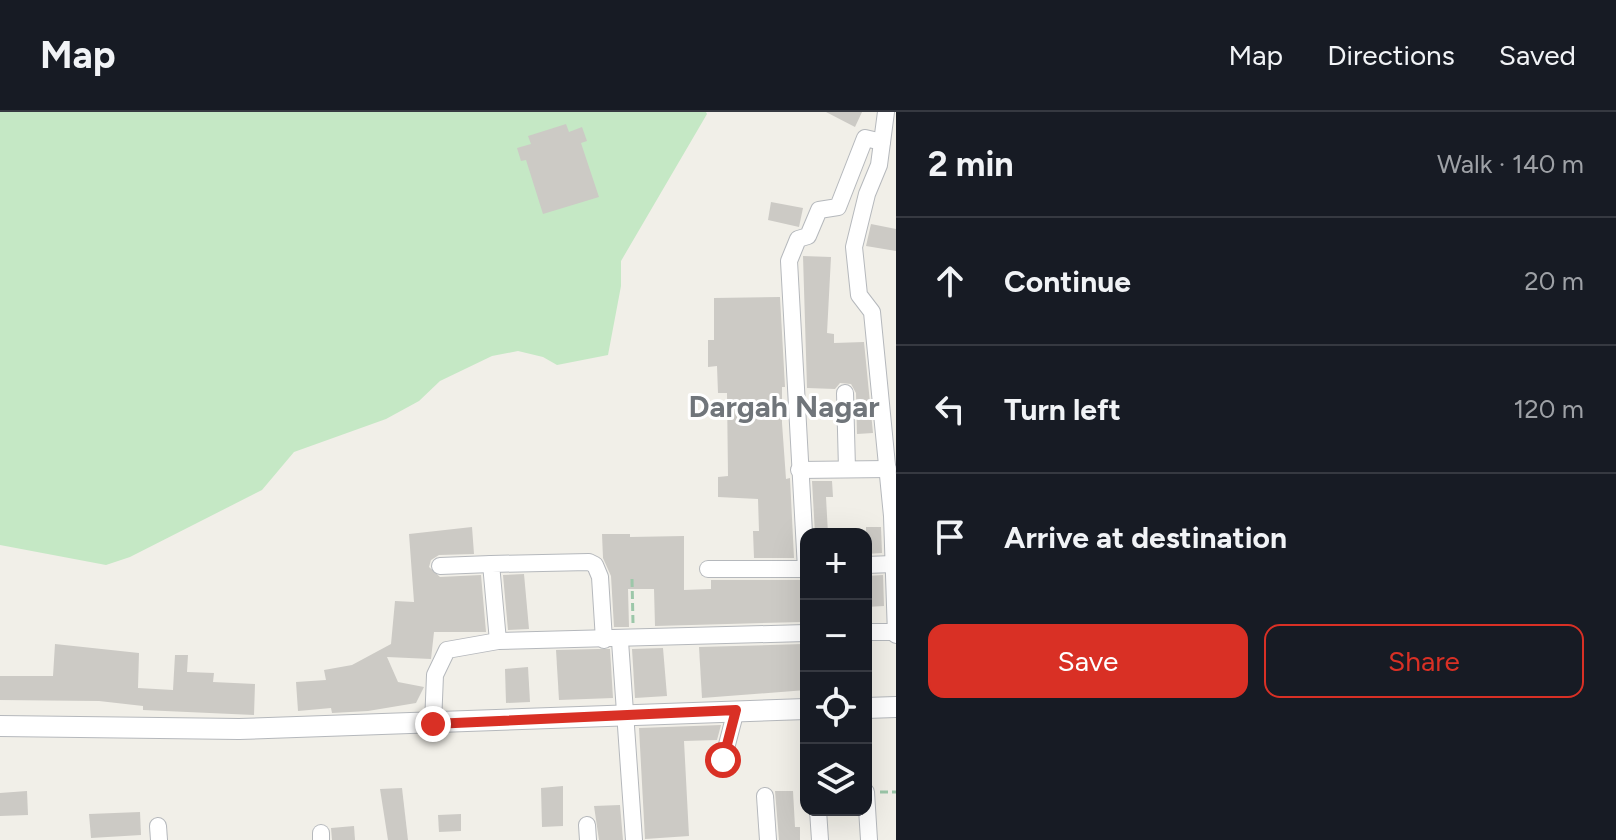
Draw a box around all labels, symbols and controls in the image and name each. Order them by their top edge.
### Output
text: Map [40,32,116,78]
text: Map [1229,38,1283,72]
text: Directions [1327,38,1455,72]
text: Saved [1499,38,1576,72]
text: 2 min [928,144,1014,185]
text: Walk · 140 m [1437,148,1584,180]
icon: ahead [928,259,972,303]
text: Continue [1004,263,1131,300]
text: 20 m [1524,265,1584,297]
icon: left [928,387,972,431]
district label: Dargah Nagar [688,388,880,425]
text: Turn left [1004,391,1121,428]
text: 120 m [1514,393,1584,425]
icon: arrive [928,515,972,559]
text: Arrive at destination [1004,519,1287,556]
map controls [800,528,872,816]
button: + [800,528,872,600]
button: − [800,600,872,672]
button: Save [928,624,1248,698]
button: Share [1264,624,1584,698]
button: locate [800,672,872,744]
route end [415,706,451,742]
route start [705,742,741,778]
button: layers [800,744,872,816]

